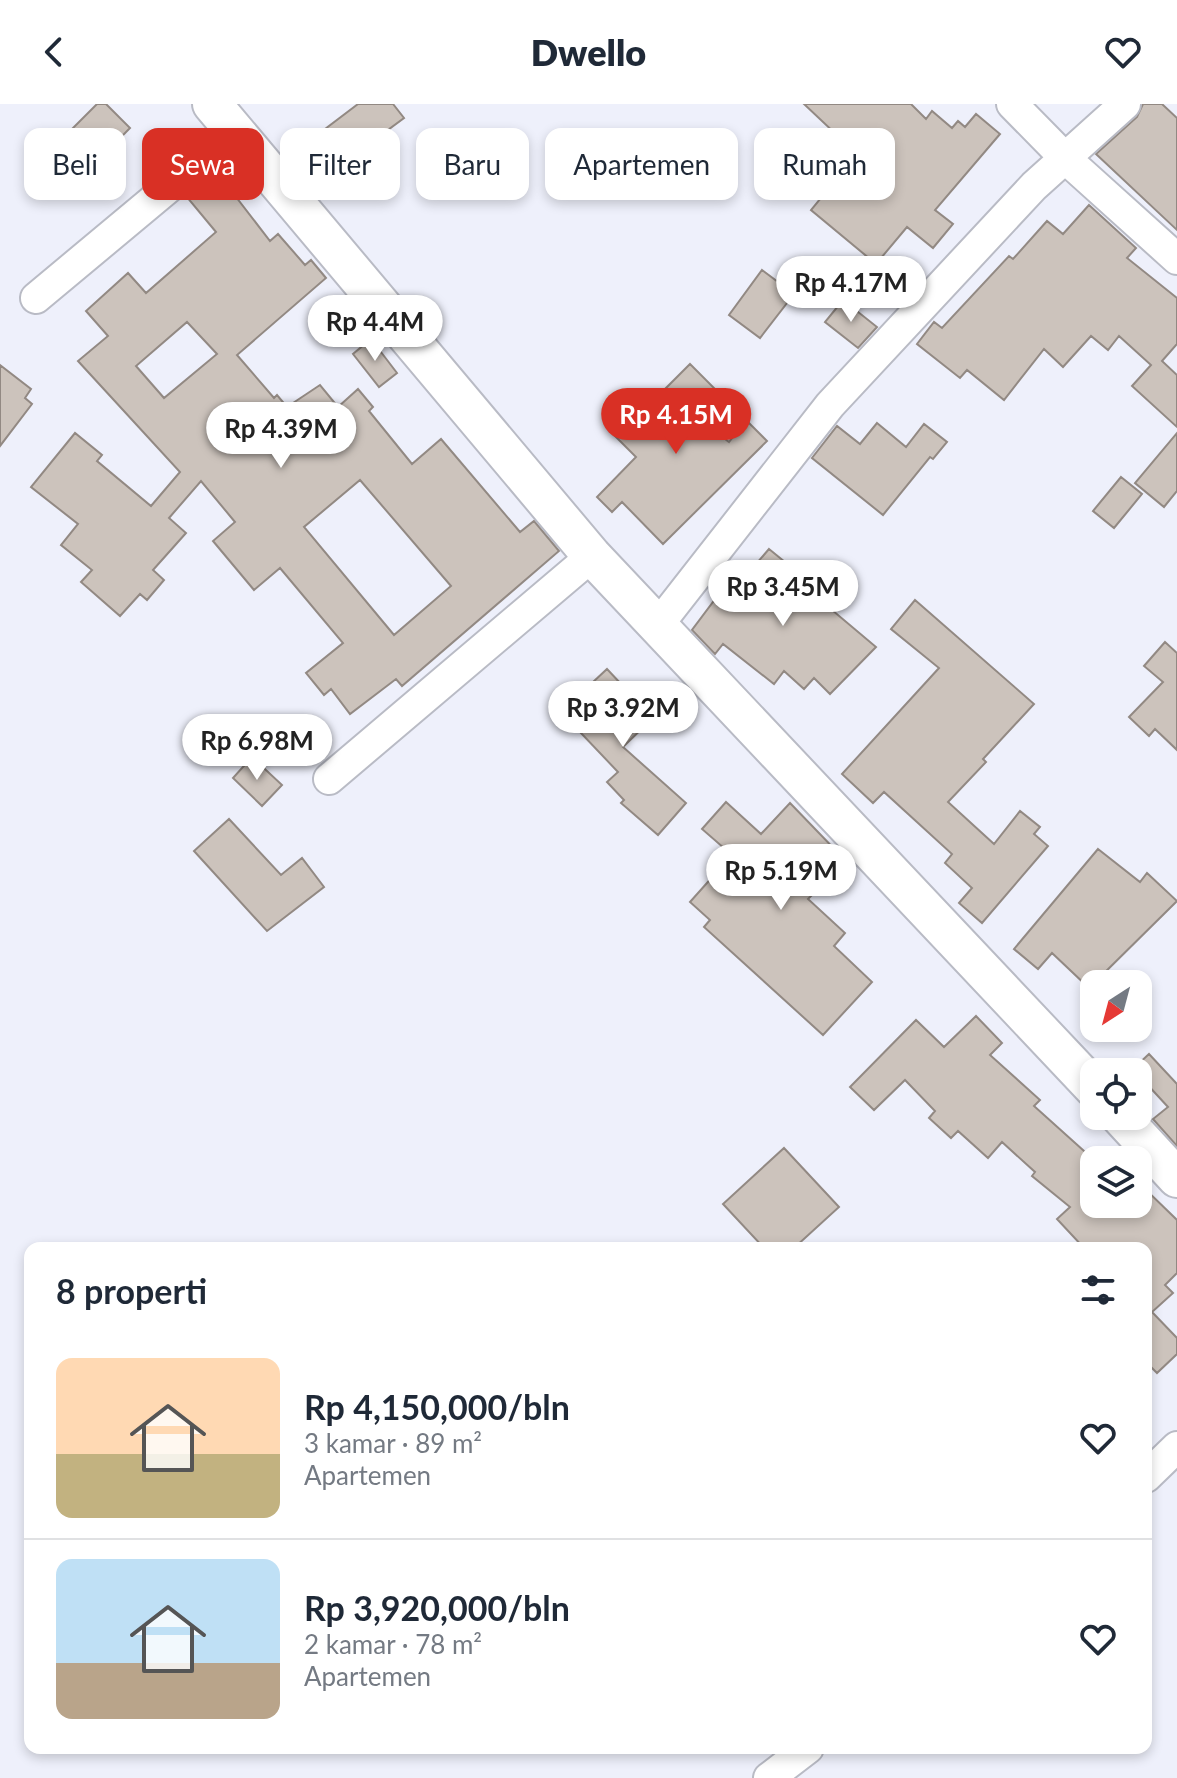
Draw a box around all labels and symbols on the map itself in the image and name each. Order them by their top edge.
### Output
pin: Rp 4.17M [768,256,934,324]
pin: Rp 4.4M [301,295,449,363]
pin: Rp 4.15M [593,388,759,456]
pin: Rp 4.39M [198,402,364,470]
pin: Rp 3.45M [700,560,866,628]
pin: Rp 3.92M [540,681,706,749]
pin: Rp 6.98M [174,714,340,782]
pin: Rp 5.19M [698,844,864,912]
north arrow [1080,970,1152,1042]

